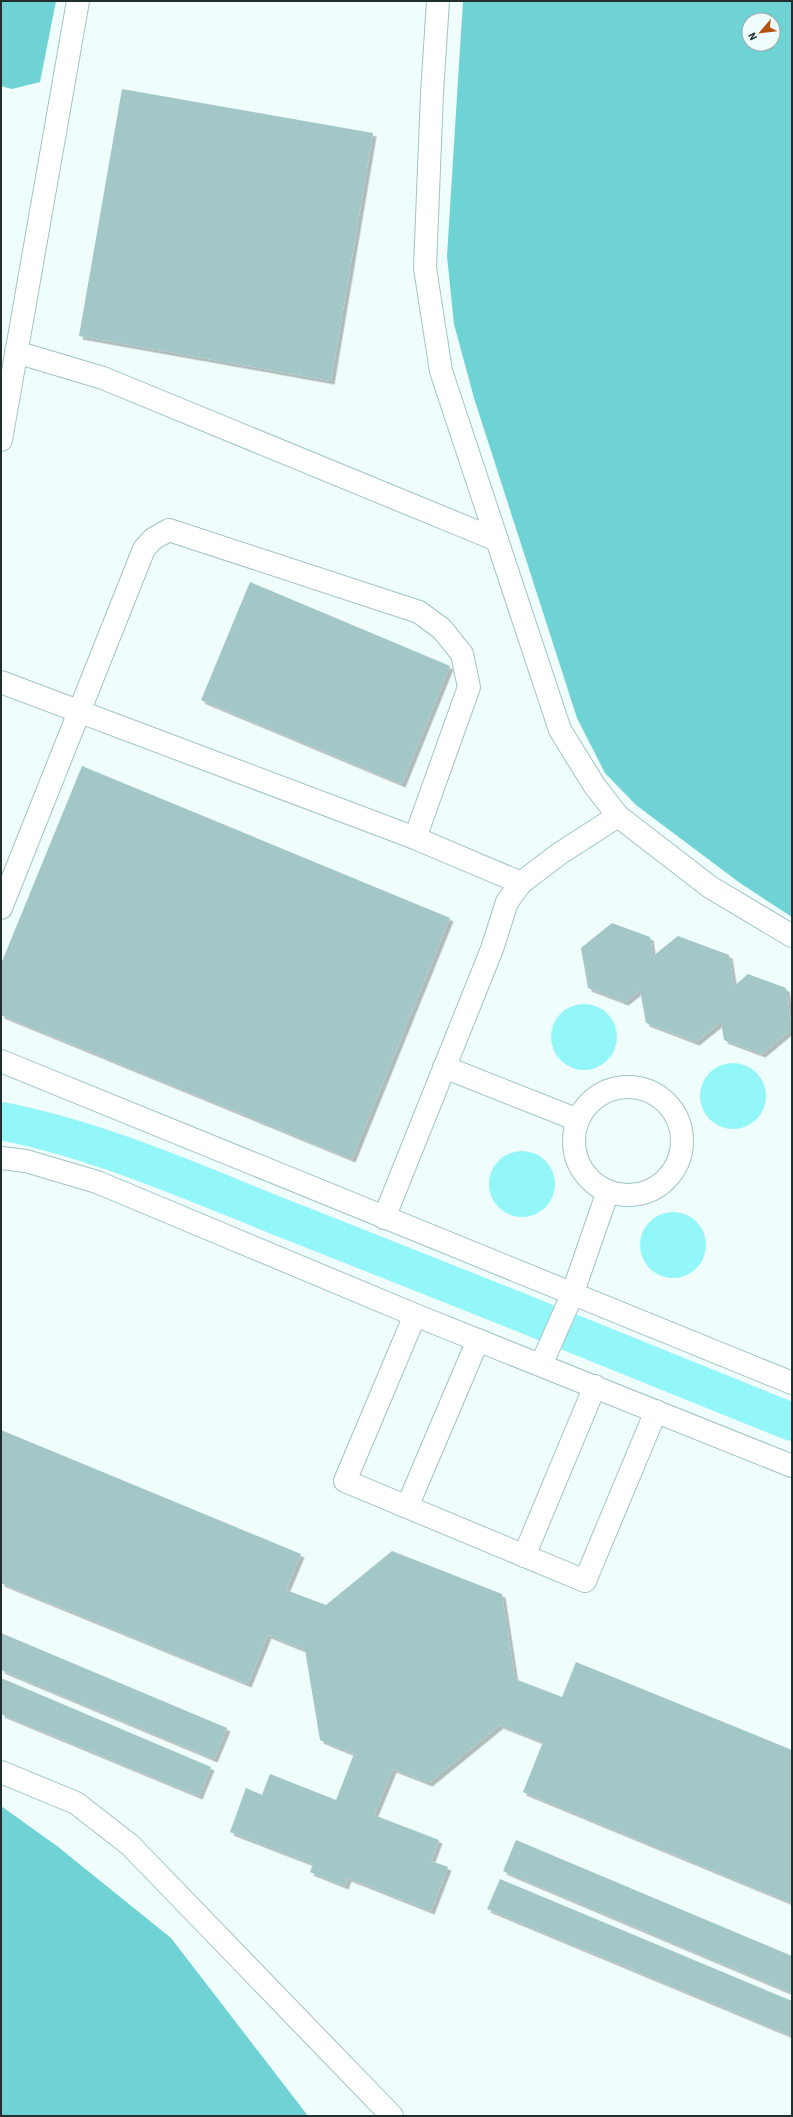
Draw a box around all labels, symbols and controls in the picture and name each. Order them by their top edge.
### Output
north arrow [741,12,781,52]
text: N [744,30,761,43]

